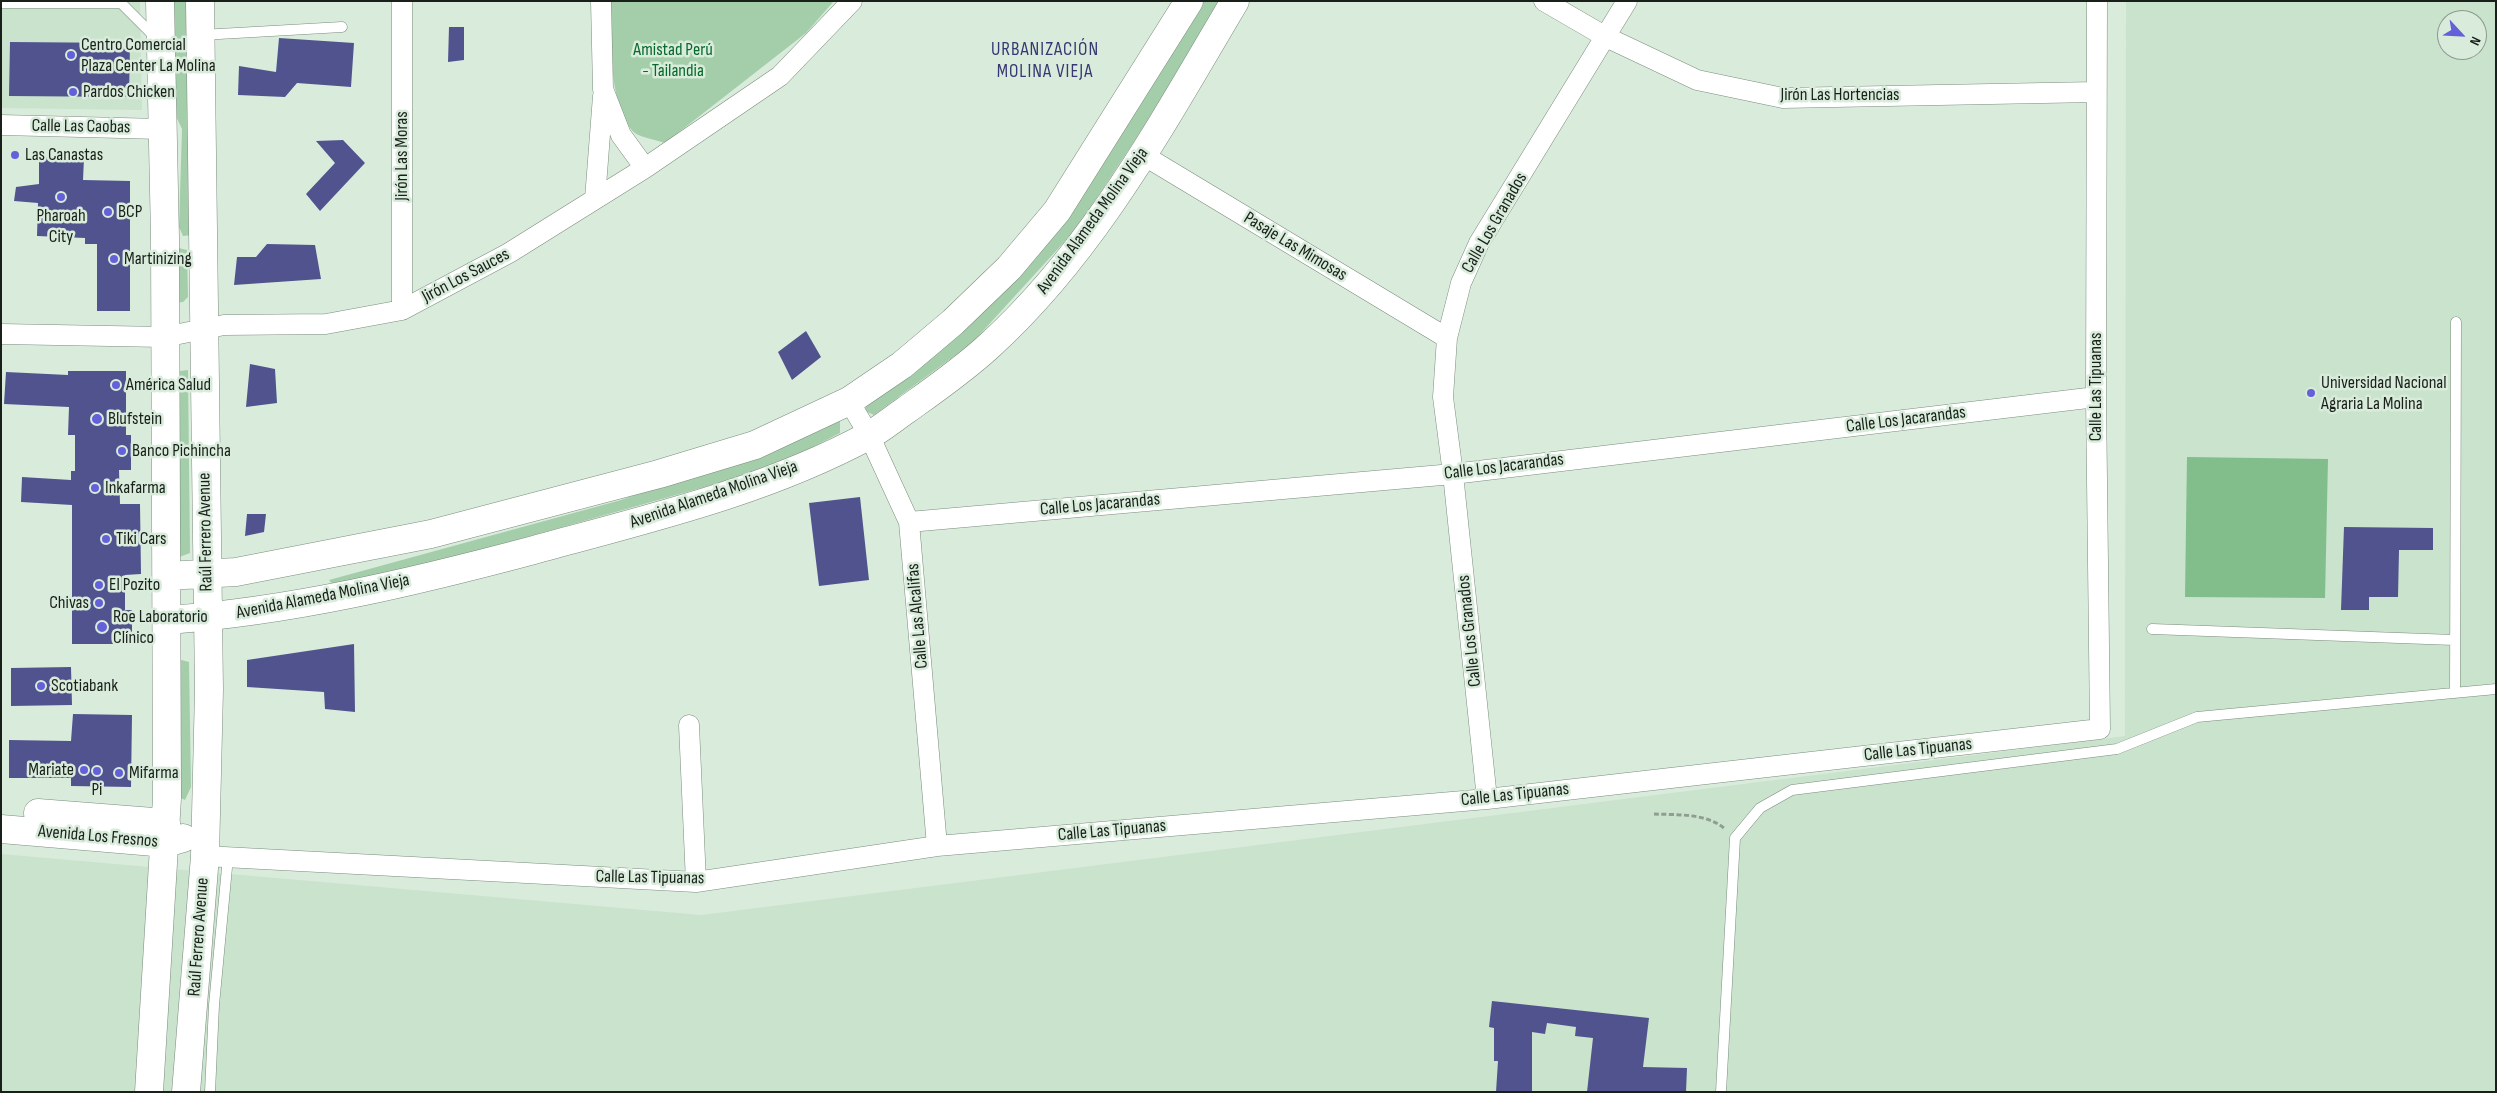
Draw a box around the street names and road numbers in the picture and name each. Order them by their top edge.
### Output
street label: Jirón Las Hortencias [1780,84,1900,106]
street label: Jirón Las Moras [391,111,413,201]
street label: Calle Las Caobas [31,115,131,139]
street label: Avenida Alameda Molina Vieja [1033,144,1153,298]
street label: Calle Los Granados [1458,169,1532,277]
street label: Pasaje Las Mimosas [1239,208,1351,286]
street label: Jirón Los Sauces [418,244,514,308]
street label: Calle Las Tipuanas [2085,333,2107,441]
street label: Calle Los Jacarandas [1845,402,1967,438]
street label: Calle Los Jacarandas [1443,449,1565,485]
street label: Avenida Alameda Molina Vieja [627,456,801,534]
street label: Raúl Ferrero Avenue [194,472,218,592]
street label: Calle Los Jacarandas [1039,489,1161,521]
street label: Calle Las Alcalifas [903,562,933,670]
street label: Avenida Alameda Molina Vieja [235,570,411,624]
street label: Calle Los Granados [1453,574,1487,688]
street label: Calle Las Tipuanas [1863,734,1973,766]
street label: Calle Las Tipuanas [1460,779,1570,811]
street label: Calle Las Tipuanas [1057,816,1167,846]
street label: Avenida Los Fresnos [37,821,159,853]
street label: Calle Las Tipuanas [595,866,705,890]
street label: Raúl Ferrero Avenue [184,877,214,997]

